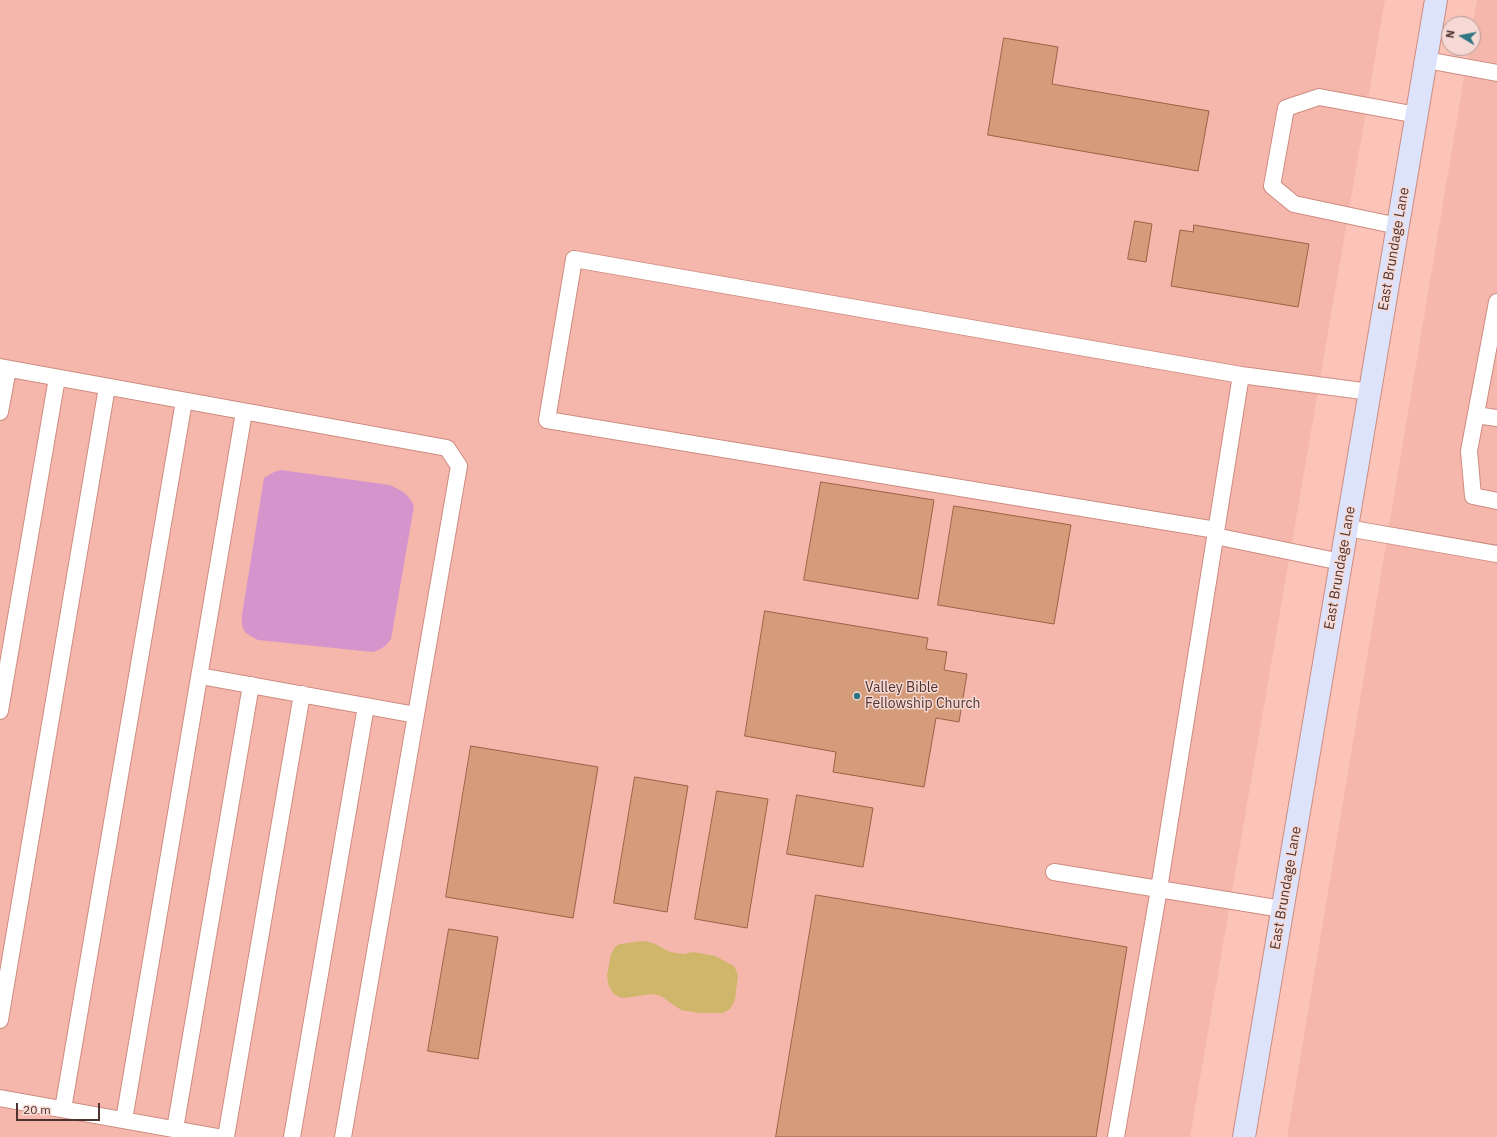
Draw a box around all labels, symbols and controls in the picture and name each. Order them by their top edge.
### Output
north arrow [1441,16,1481,56]
text: N [1443,29,1458,39]
street label: East Brundage Lane [1375,186,1413,312]
street label: East Brundage Lane [1321,505,1359,631]
place label: Valley Bible Fellowship Church [865,680,981,712]
marker: Valley Bible Fellowship Church [852,691,862,701]
street label: East Brundage Lane [1267,825,1305,951]
scale bar [18,1095,102,1121]
text: 20 m [23,1102,51,1117]

